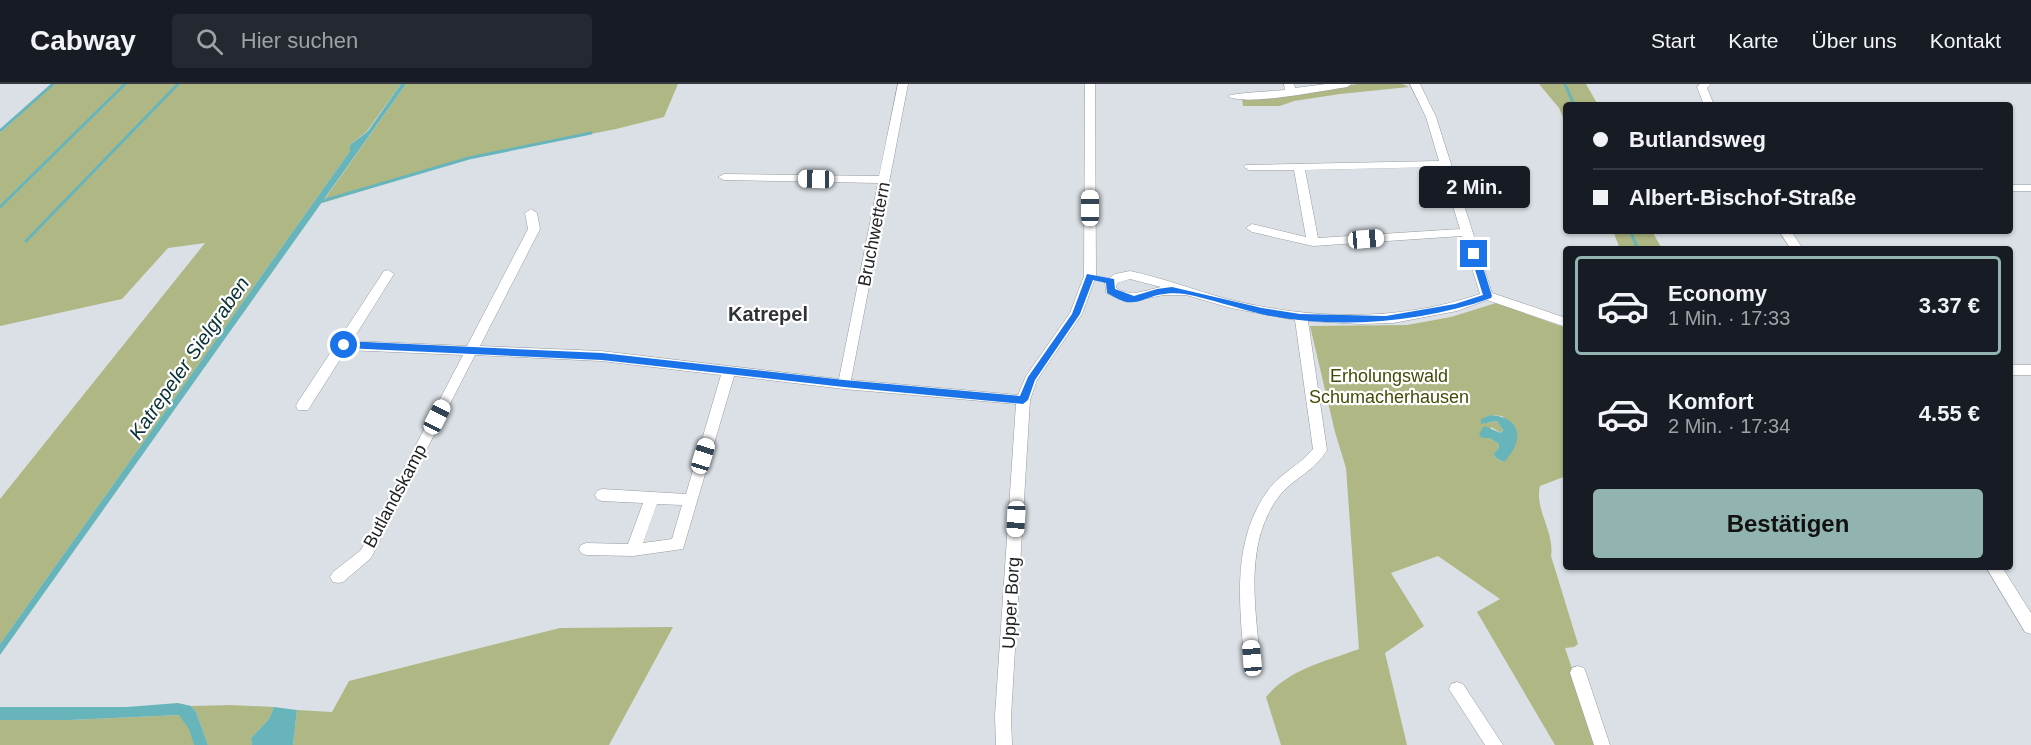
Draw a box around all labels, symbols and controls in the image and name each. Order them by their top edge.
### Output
search box [172,14,592,68]
text: Cabway [30,25,136,56]
icon: search [193,25,226,58]
text: Hier suchen [241,28,358,53]
text: Start [1651,29,1695,52]
text: Karte [1728,29,1779,52]
text: Über uns [1812,29,1897,52]
text: Kontakt [1930,29,2001,52]
text: Butlandsweg [1629,127,1766,152]
callout: 2 Min. [1418,167,1530,209]
car [798,170,834,188]
text: 2 Min. [1446,176,1503,198]
street label: Bruchwettern [854,180,894,288]
text: Albert-Bischof-Straße [1629,185,1856,210]
car [1081,190,1099,226]
car [1347,228,1385,250]
route end [1460,240,1487,267]
water label: Katrepeler Sielgraben [125,272,253,444]
icon: car [1596,279,1650,333]
text: Economy [1668,281,1767,306]
text: 3.37 € [1919,293,1980,318]
district label: Katrepel [728,303,808,325]
text: 1 Min. · 17:33 [1668,307,1790,329]
route start [330,331,357,358]
park label: Erholungswald Schumacherhausen [1309,366,1469,407]
icon: car [1596,387,1650,441]
text: Komfort [1668,389,1754,414]
car [421,397,453,437]
text: 4.55 € [1919,401,1980,426]
text: 2 Min. · 17:34 [1668,415,1790,437]
car [689,436,717,476]
street label: Butlandskamp [359,441,431,551]
button: Bestätigen [1593,489,1983,558]
car [1006,501,1026,537]
street label: Upper Borg [999,557,1023,649]
car [1241,639,1263,677]

